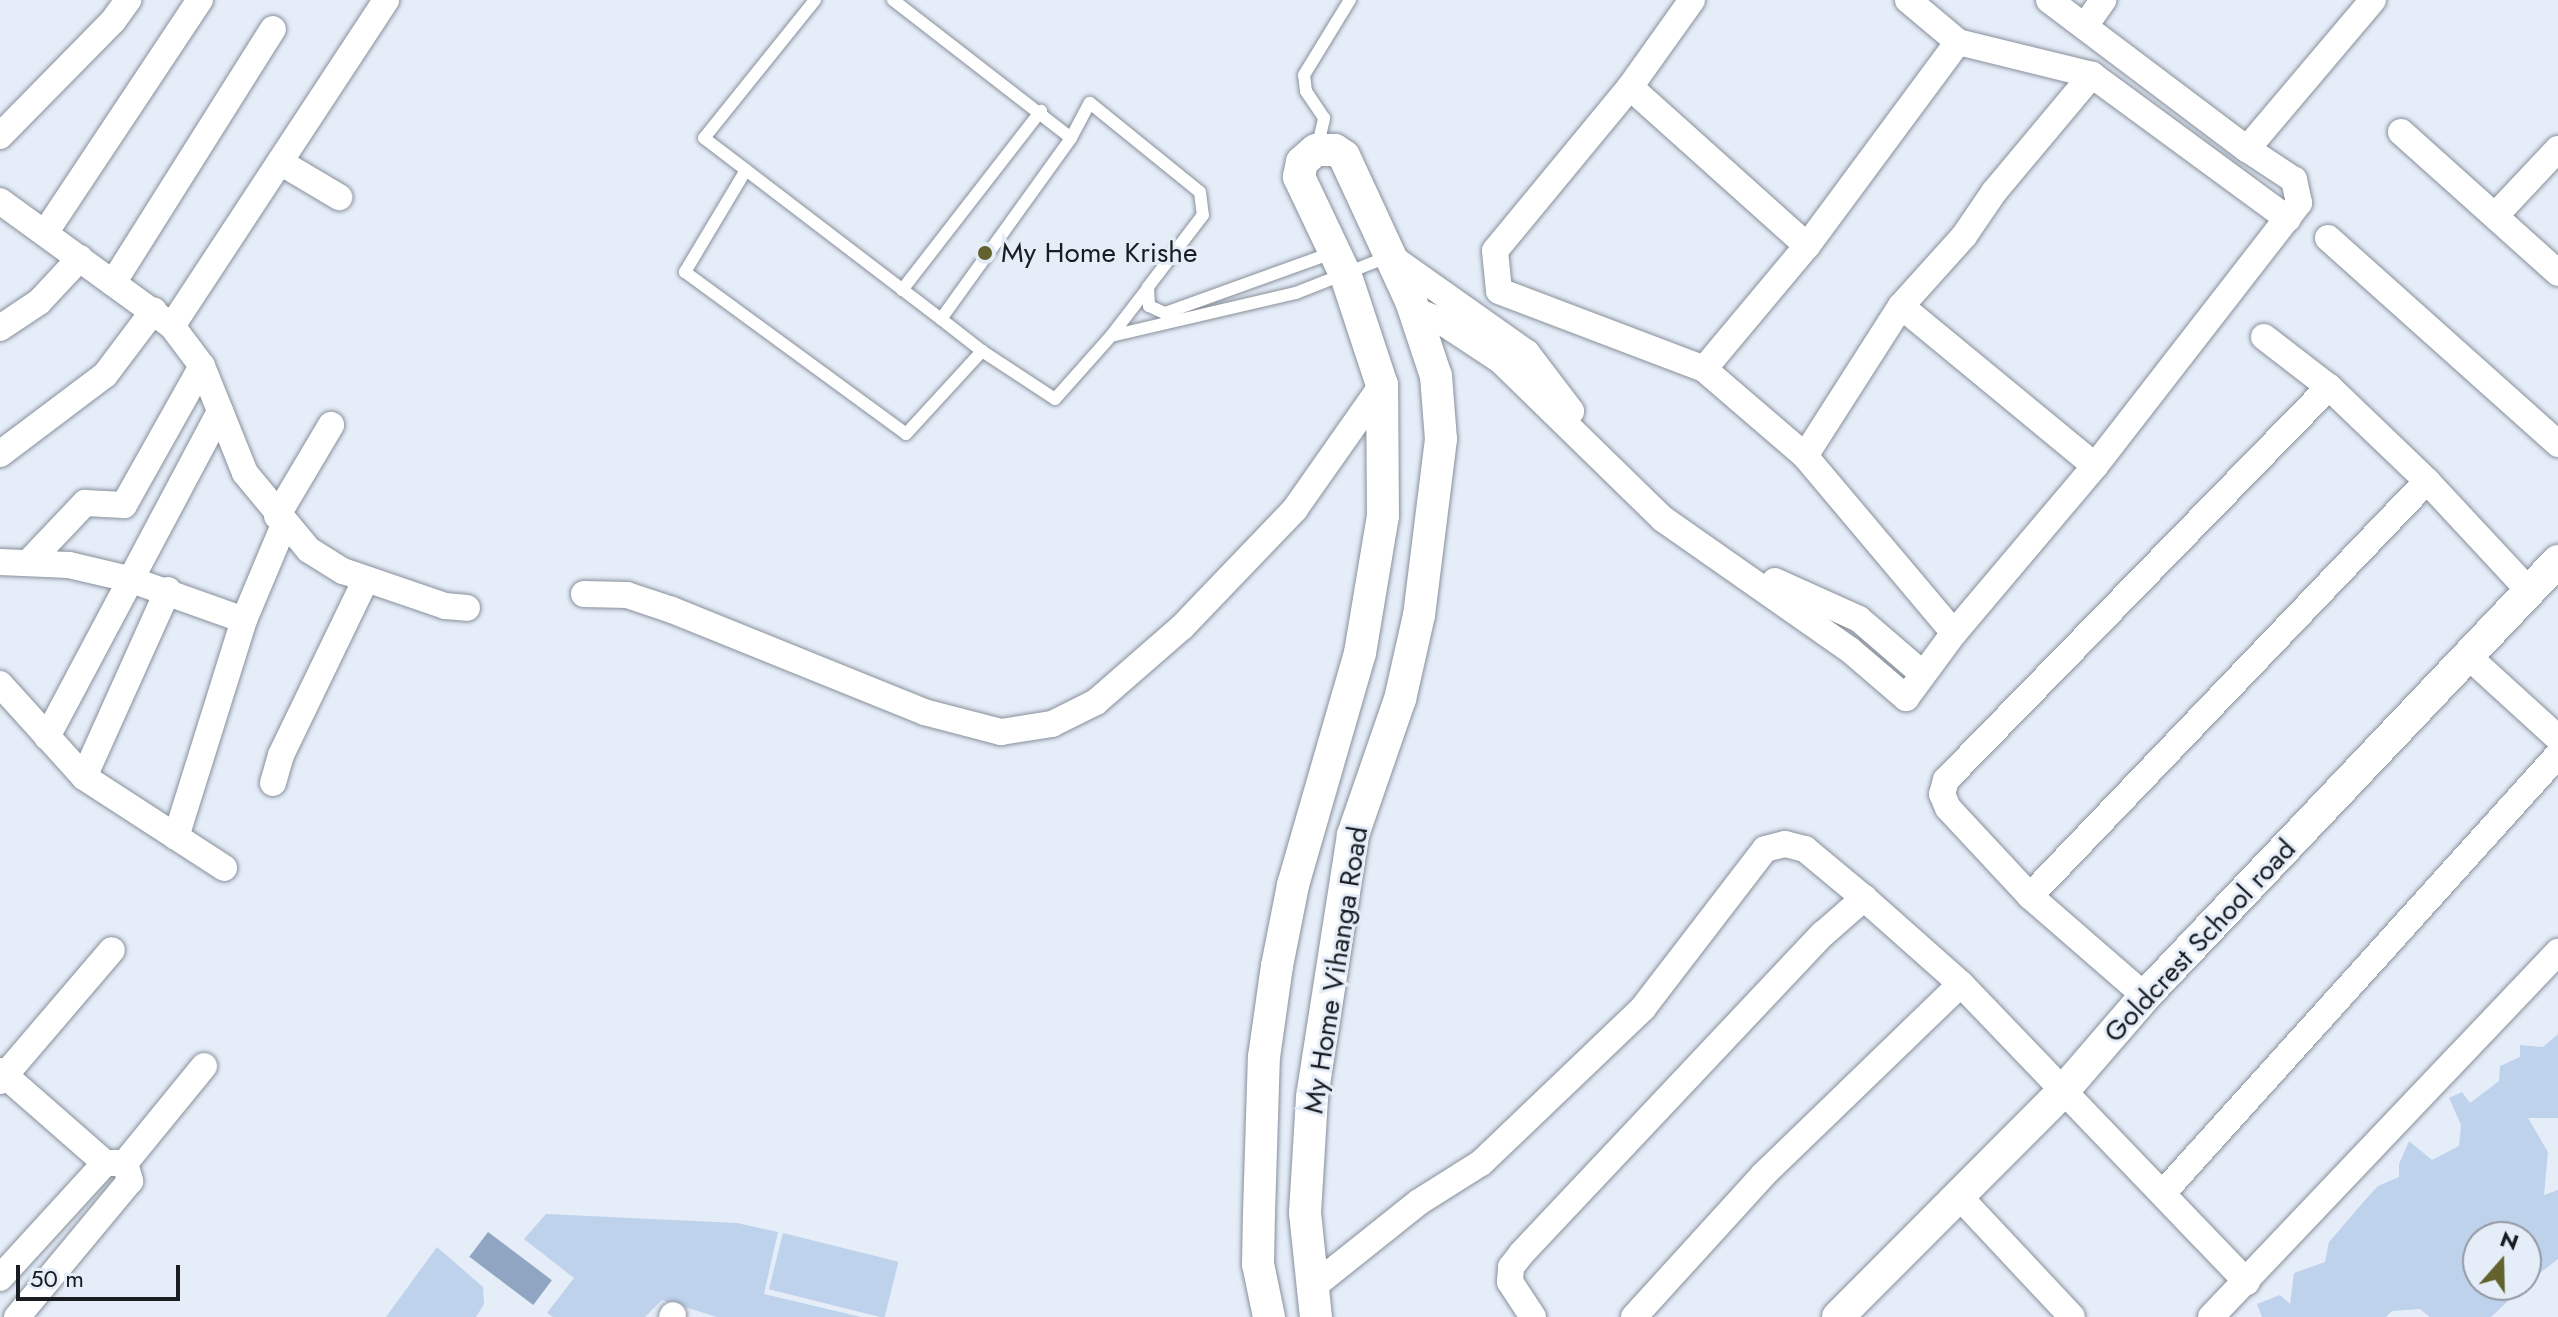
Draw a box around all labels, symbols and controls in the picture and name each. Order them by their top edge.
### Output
place label: My Home Krishe [1001,236,1197,270]
marker: My Home Krishe [976,244,994,262]
street label: My Home Vihanga Road [1297,824,1375,1116]
street label: Goldcrest School road [2097,832,2303,1050]
north arrow [2462,1221,2542,1301]
text: N [2496,1222,2523,1258]
scale bar [20,1249,184,1299]
text: 50 m [30,1261,84,1296]

